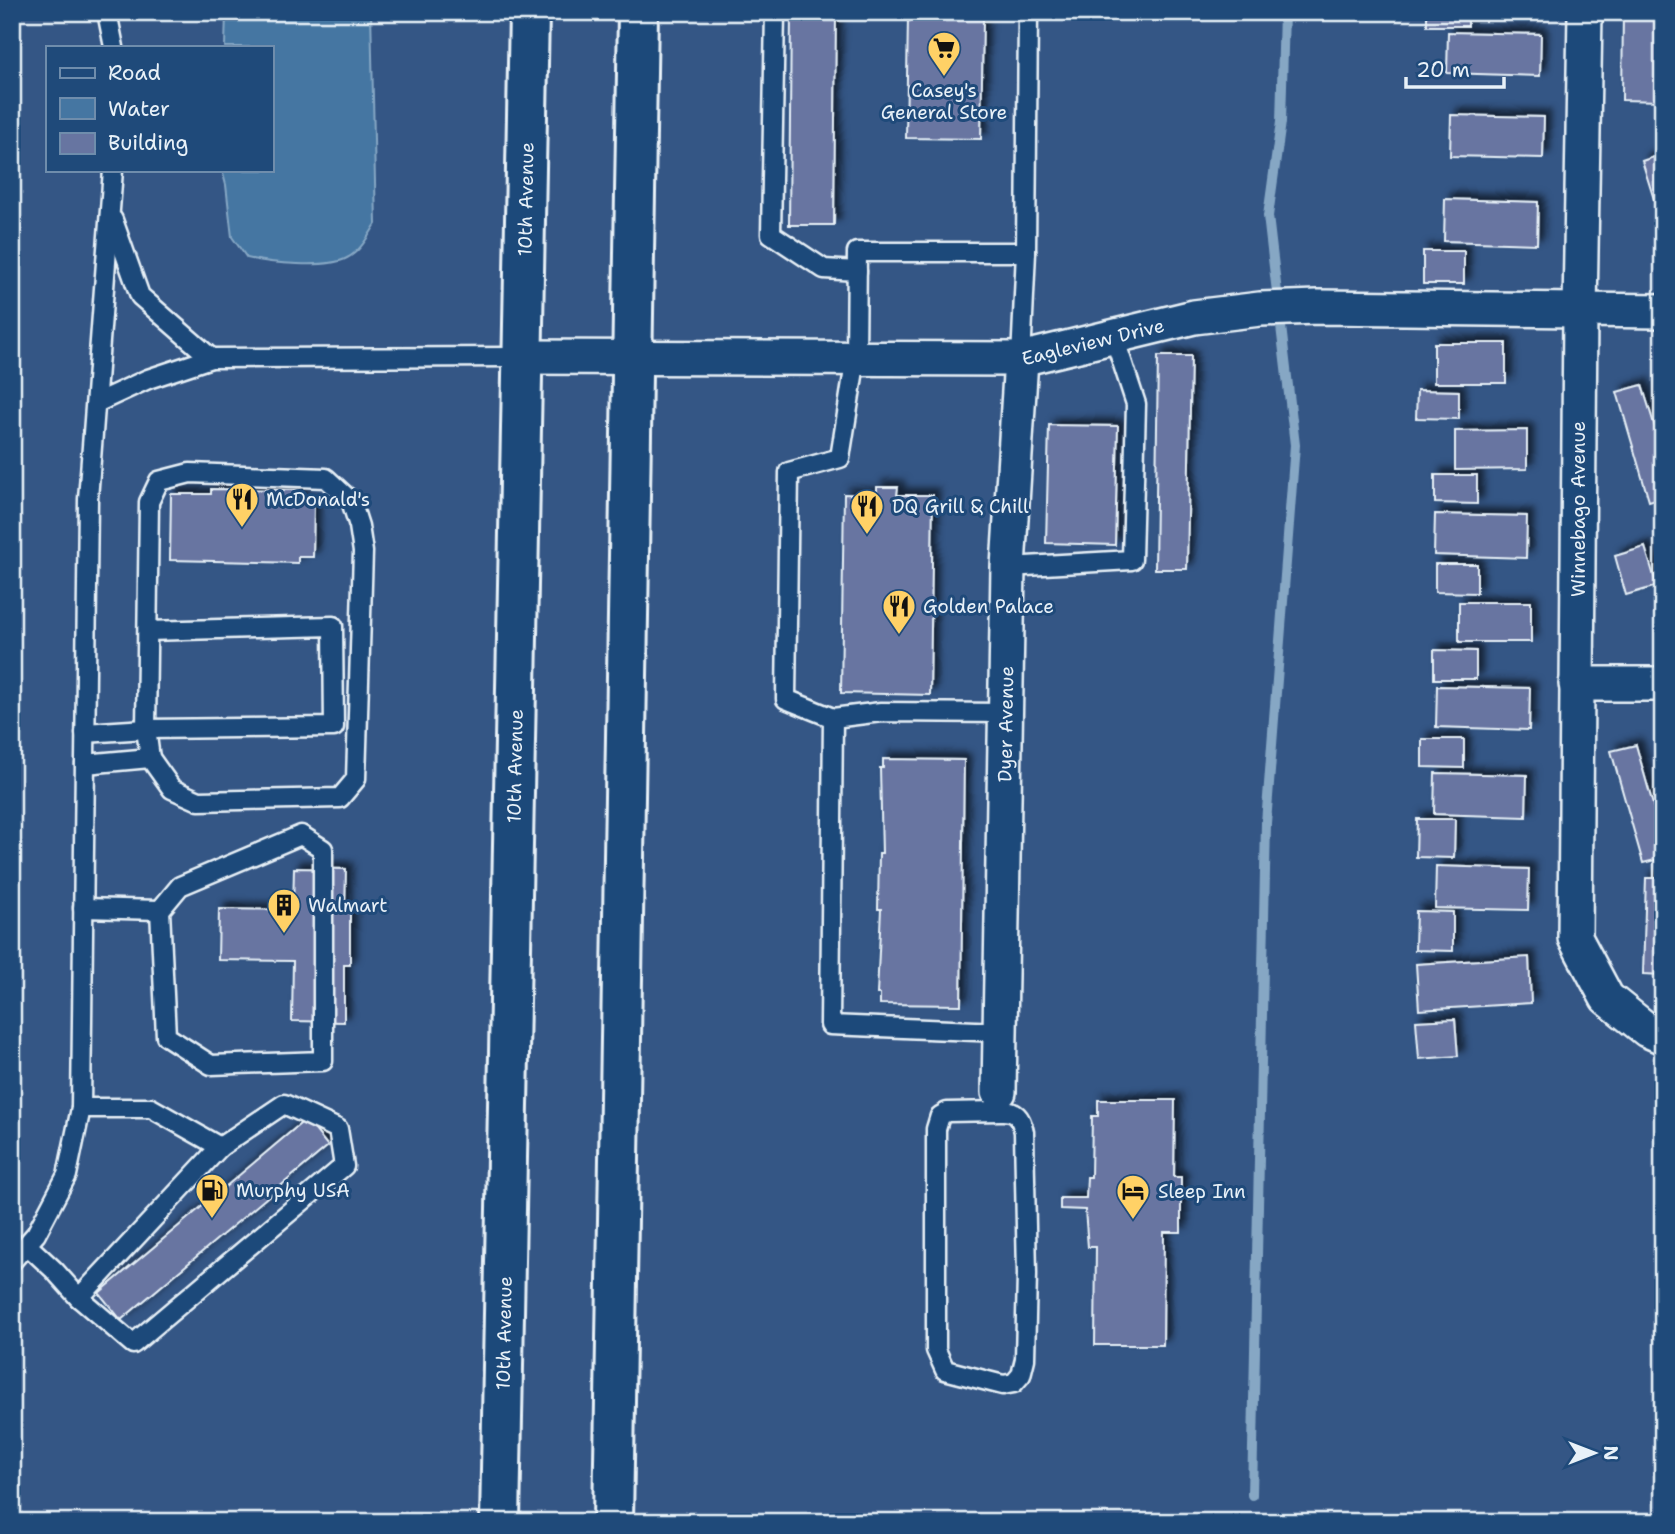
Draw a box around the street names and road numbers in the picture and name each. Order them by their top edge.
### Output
street label: 10th Avenue [512,142,539,257]
street label: Eagleview Drive [1019,313,1167,371]
street label: Winnebago Avenue [1566,421,1591,597]
street label: Dyer Avenue [992,666,1019,782]
street label: 10th Avenue [501,709,529,823]
street label: 10th Avenue [491,1276,518,1390]

